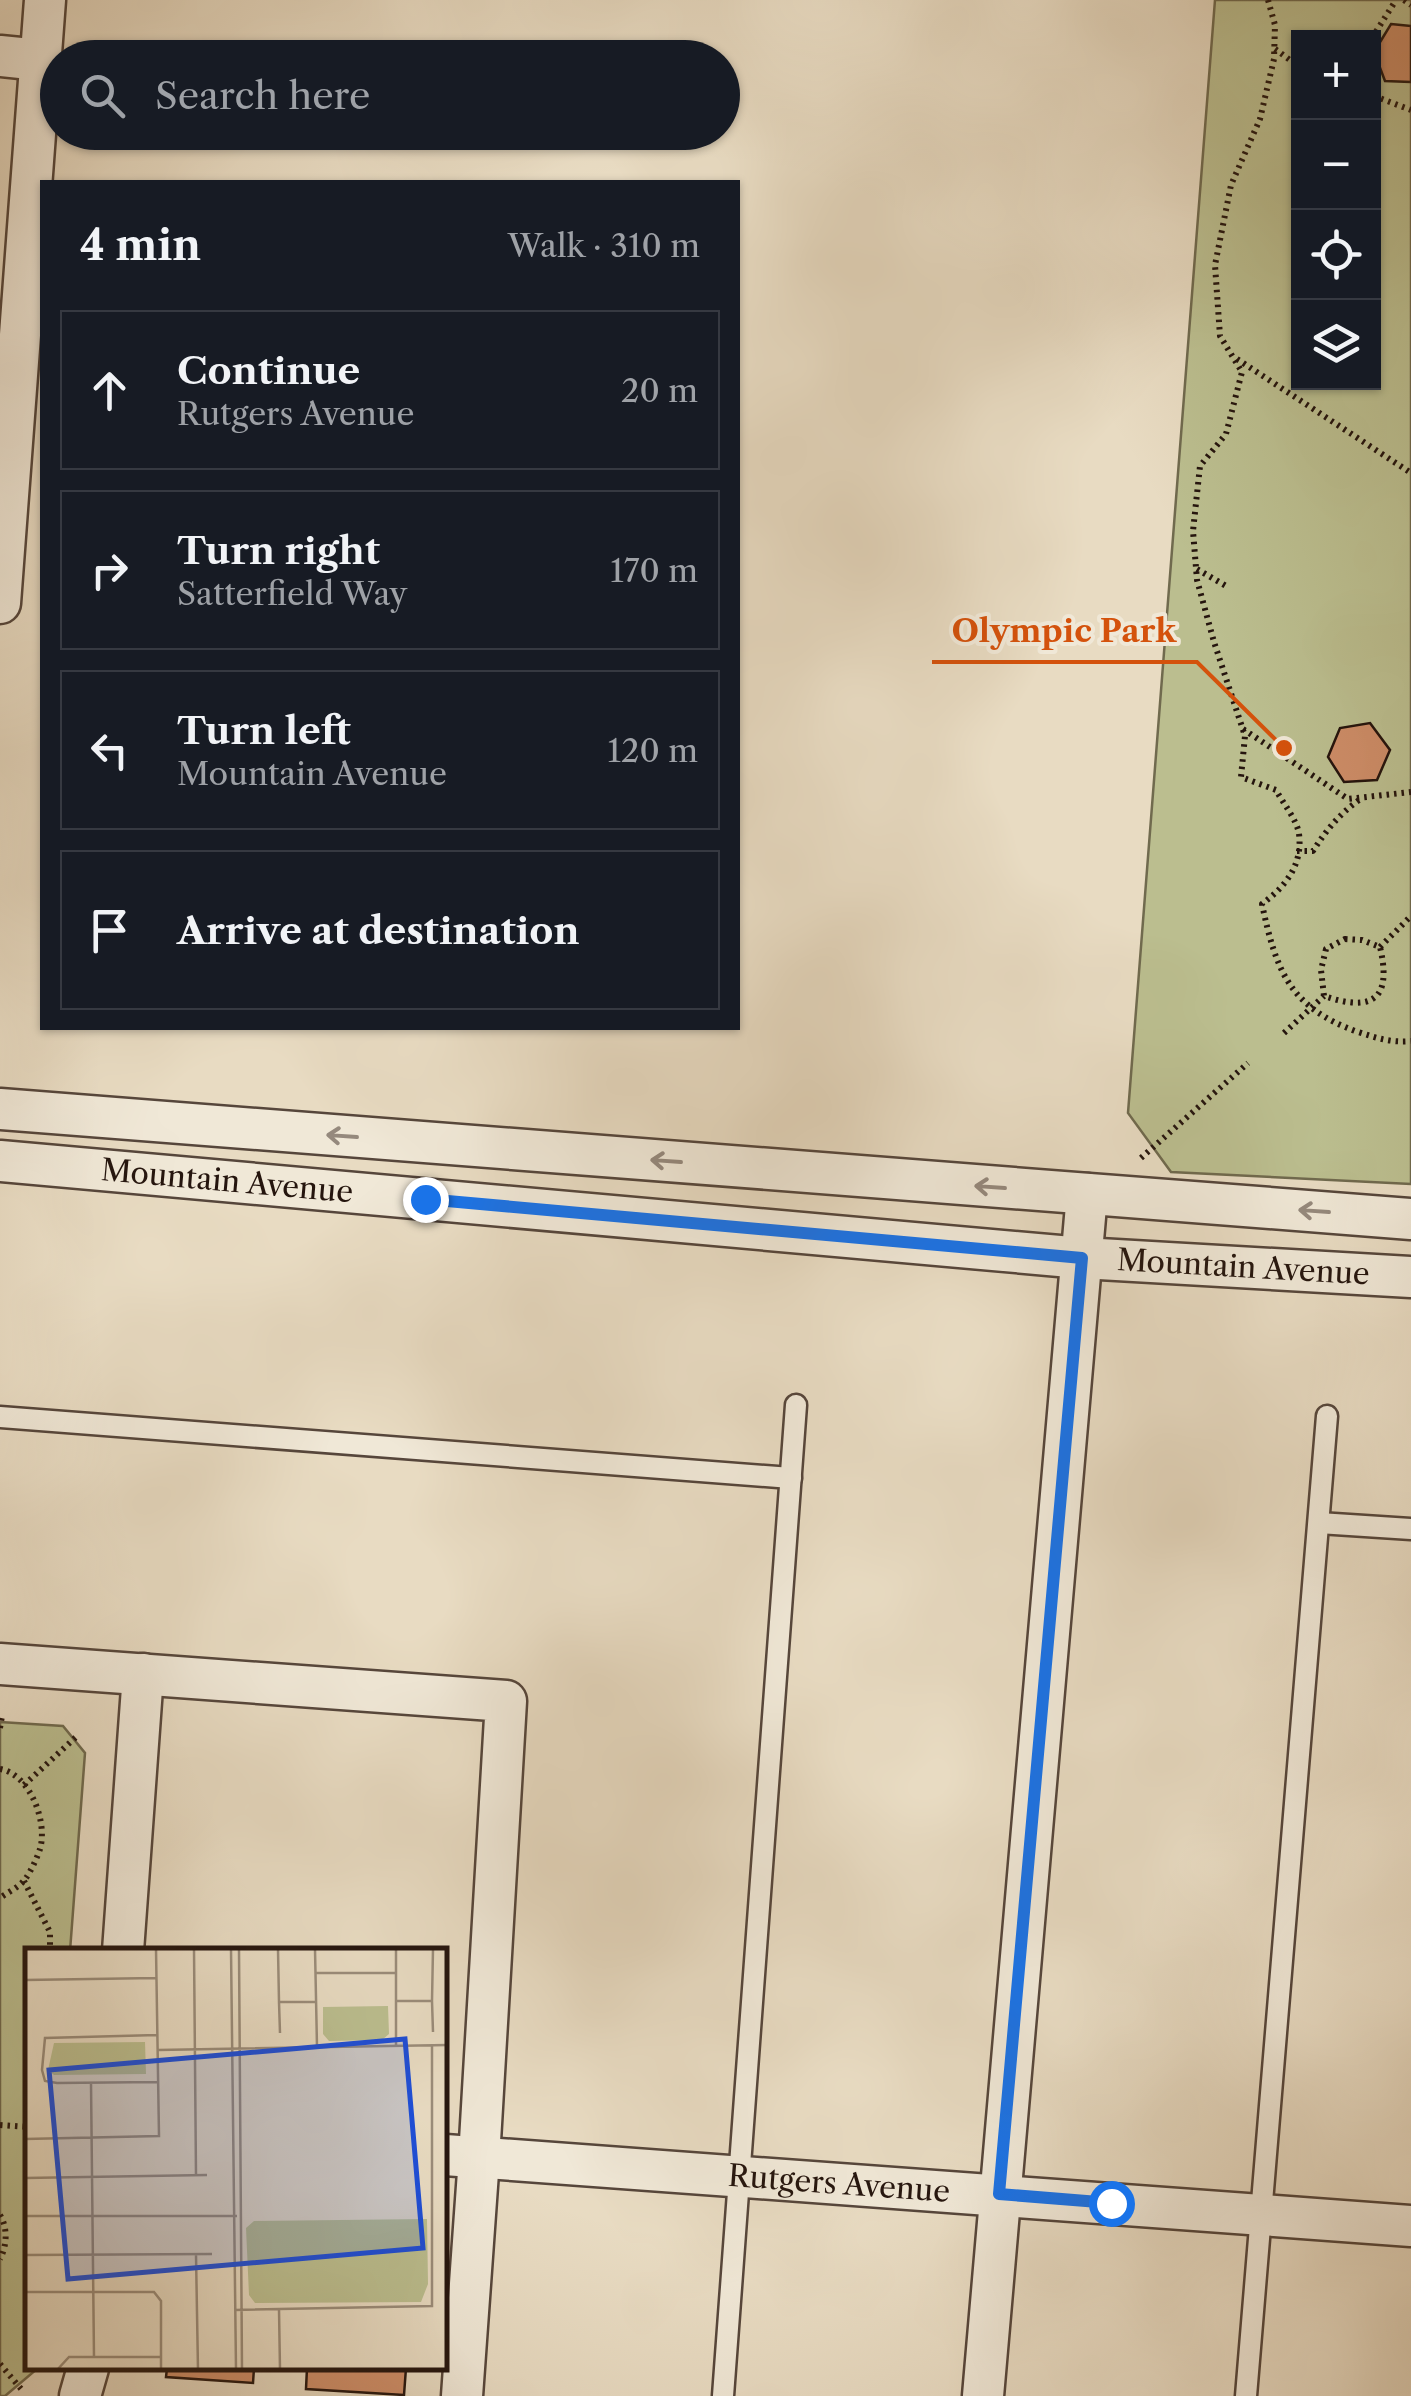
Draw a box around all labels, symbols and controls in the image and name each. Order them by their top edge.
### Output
map controls [1291,30,1381,390]
button: + [1291,30,1381,120]
search box [40,40,740,150]
icon: search [75,68,130,123]
text: Search here [155,72,370,119]
button: − [1291,120,1381,210]
button: locate [1291,210,1381,300]
text: 4 min [80,219,201,271]
text: Walk · 310 m [508,226,700,265]
button: layers [1291,300,1381,390]
text: Continue [177,347,360,394]
icon: ahead [82,363,137,418]
text: 20 m [621,371,698,410]
text: Rutgers Avenue [177,394,414,433]
text: Turn right [177,527,380,574]
icon: right [82,543,137,598]
text: 170 m [610,551,698,590]
text: Satterfield Way [177,574,407,613]
callout: Olympic Park [932,600,1197,662]
text: Olympic Park [952,611,1177,650]
text: Turn left [177,707,351,754]
icon: left [82,723,137,778]
text: 120 m [608,731,698,770]
text: Mountain Avenue [177,754,447,793]
icon: arrive [82,903,137,958]
text: Arrive at destination [177,907,580,954]
one-way arrow [326,1126,358,1145]
street label: Mountain Avenue [99,1151,355,1211]
one-way arrow [650,1152,682,1171]
route end [403,1177,449,1223]
one-way arrow [974,1177,1006,1196]
one-way arrow [1298,1202,1330,1221]
street label: Mountain Avenue [1116,1241,1371,1293]
inset map [25,1948,448,2371]
street label: Rutgers Avenue [727,2157,951,2210]
route start [1089,2181,1135,2227]

